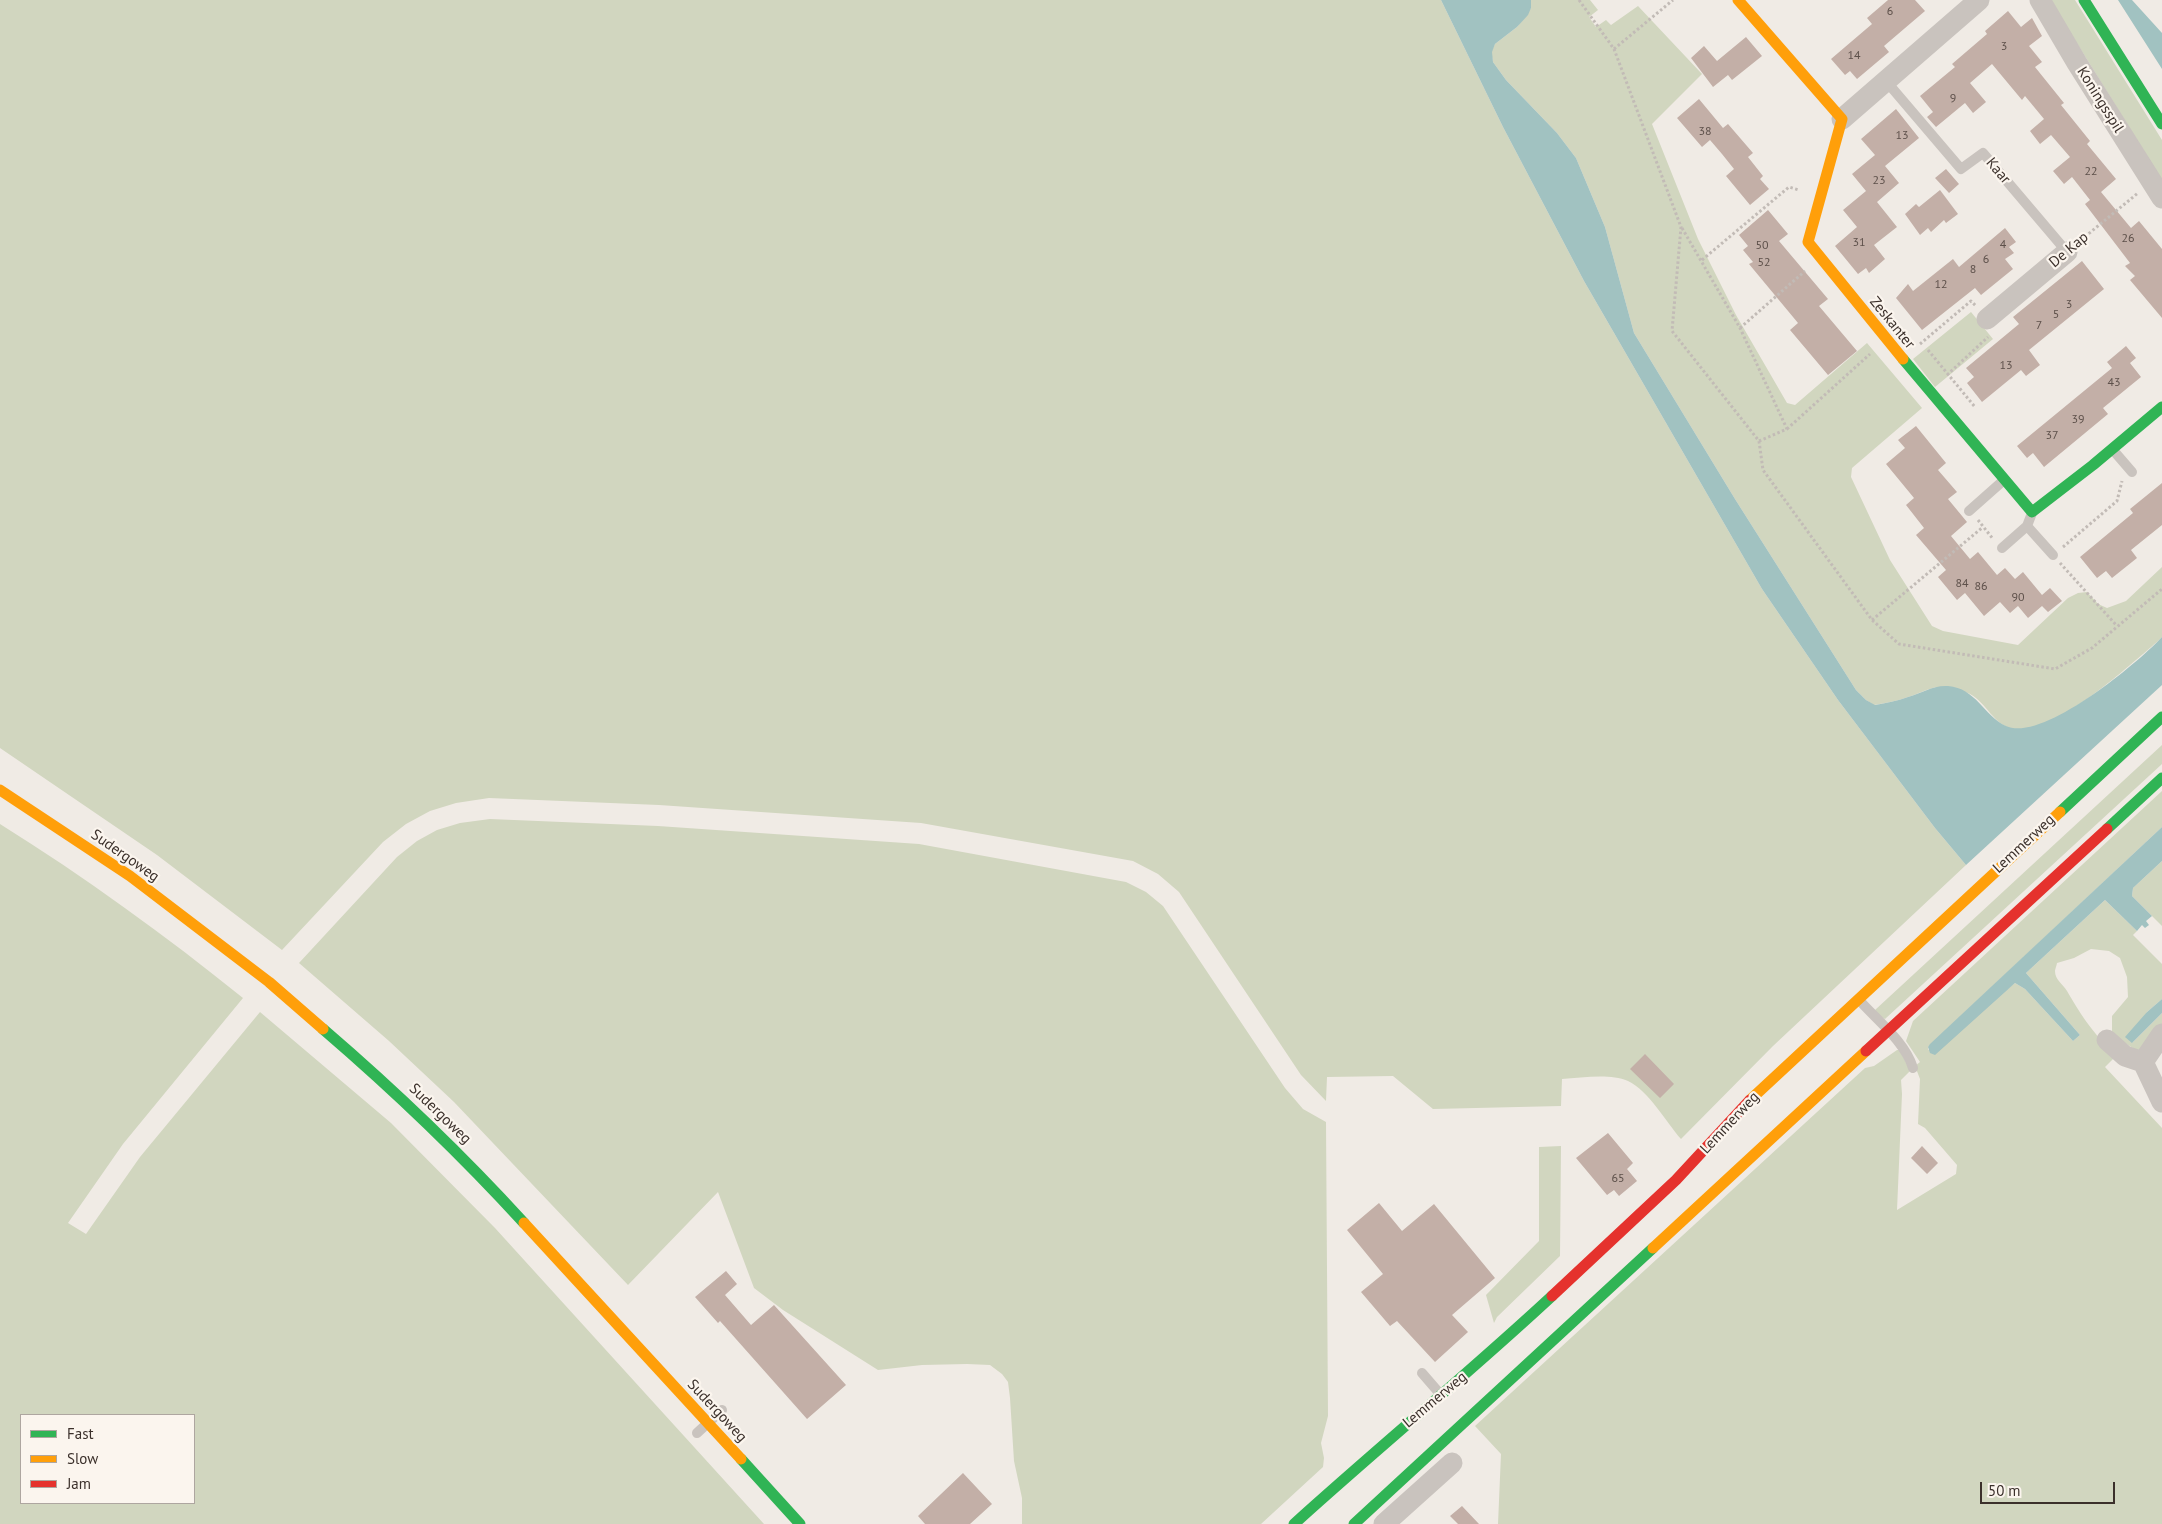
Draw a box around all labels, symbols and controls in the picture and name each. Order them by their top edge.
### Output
house number: 6 [1887,5,1893,19]
house number: 3 [2001,40,2007,54]
house number: 14 [1847,49,1861,63]
street label: Koningsspil [2073,64,2127,136]
house number: 9 [1950,92,1956,106]
house number: 38 [1698,125,1712,139]
house number: 13 [1895,129,1909,143]
street label: Kaar [1982,154,2014,188]
house number: 22 [2084,165,2098,179]
house number: 23 [1872,174,1886,188]
street label: De Kap [2046,228,2092,272]
house number: 26 [2121,232,2135,246]
house number: 31 [1852,236,1866,250]
house number: 4 [2000,238,2006,252]
house number: 50 [1755,239,1769,253]
house number: 6 [1983,253,1989,267]
house number: 52 [1757,256,1771,270]
house number: 8 [1970,263,1976,277]
house number: 12 [1934,278,1948,292]
street label: Zeskanter [1866,293,1918,353]
house number: 3 [2066,298,2072,312]
house number: 5 [2053,308,2059,322]
house number: 7 [2036,319,2042,333]
house number: 13 [1999,359,2013,373]
house number: 43 [2107,376,2121,390]
house number: 39 [2071,413,2085,427]
house number: 37 [2045,429,2059,443]
house number: 84 [1955,577,1969,591]
house number: 86 [1974,580,1988,594]
house number: 90 [2011,591,2025,605]
street label: Lemmerweg [1989,811,2059,877]
street label: Sudergoweg [87,826,163,886]
street label: Sudergoweg [405,1080,475,1148]
street label: Lemmerweg [1697,1088,1763,1158]
house number: 65 [1611,1172,1625,1186]
street label: Lemmerweg [1399,1368,1471,1432]
street label: Sudergoweg [683,1376,751,1446]
legend [20,1414,195,1504]
text: Fast [67,1424,94,1443]
text: Slow [67,1449,98,1468]
scale bar [1982,1472,2117,1504]
text: Jam [67,1474,91,1493]
text: 50 m [1988,1481,2021,1500]

